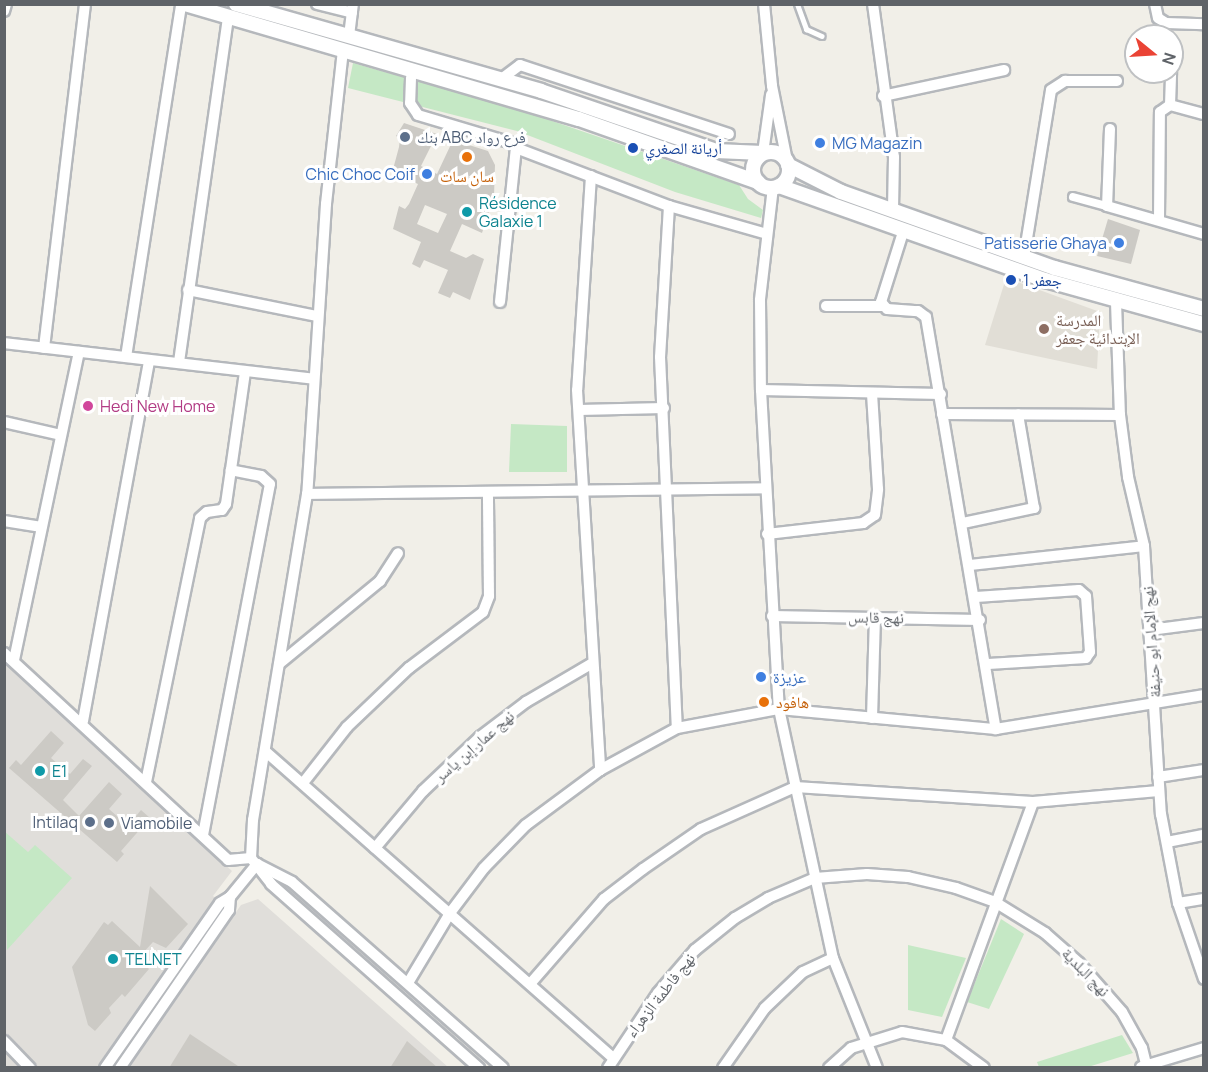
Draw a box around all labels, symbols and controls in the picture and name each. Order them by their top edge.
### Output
north arrow [1124,24,1184,84]
text: N [1157,50,1181,68]
place label: بنك ABC فرع رواد [417,127,526,147]
marker: بنك ABC فرع رواد [398,130,412,144]
place label: MG Magazin [832,133,922,153]
marker: MG Magazin [813,136,827,150]
place label: أريانة الصغري [645,138,722,158]
marker: أريانة الصغري [626,141,640,155]
marker: سان سات [460,150,474,164]
place label: Chic Choc Coif [305,164,415,184]
place label: سان سات [440,166,494,186]
marker: Chic Choc Coif [420,167,434,181]
place label: Résidence Galaxie 1 [479,193,557,231]
marker: Résidence Galaxie 1 [460,205,474,219]
place label: Patisserie Ghaya [984,233,1107,253]
marker: Patisserie Ghaya [1112,236,1126,250]
place label: جعفر 1 [1023,270,1062,290]
marker: جعفر 1 [1004,273,1018,287]
place label: المدرسة الإبتدائية جعفر [1056,310,1140,348]
marker: المدرسة الإبتدائية جعفر [1037,322,1051,336]
place label: Hedi New Home [100,396,215,416]
marker: Hedi New Home [81,399,95,413]
street label: نهج الإمام ابو حنيفة [1138,586,1164,698]
street label: نهج قابس [848,607,904,627]
place label: عزيزة [773,667,806,687]
marker: عزيزة [754,670,768,684]
place label: هافود [776,692,809,712]
marker: هافود [757,695,771,709]
street label: نهج عمار إبن ياسر [430,706,518,786]
place label: E1 [52,761,67,781]
marker: E1 [33,764,47,778]
place label: Intilaq [33,812,78,832]
place label: Viamobile [121,813,192,833]
marker: Intilaq [83,815,97,829]
marker: Viamobile [102,816,116,830]
street label: نهج البلدية [1058,944,1114,1000]
place label: TELNET [125,949,181,969]
street label: نهج فاطمة الزهراء [621,949,699,1041]
marker: TELNET [106,952,120,966]

